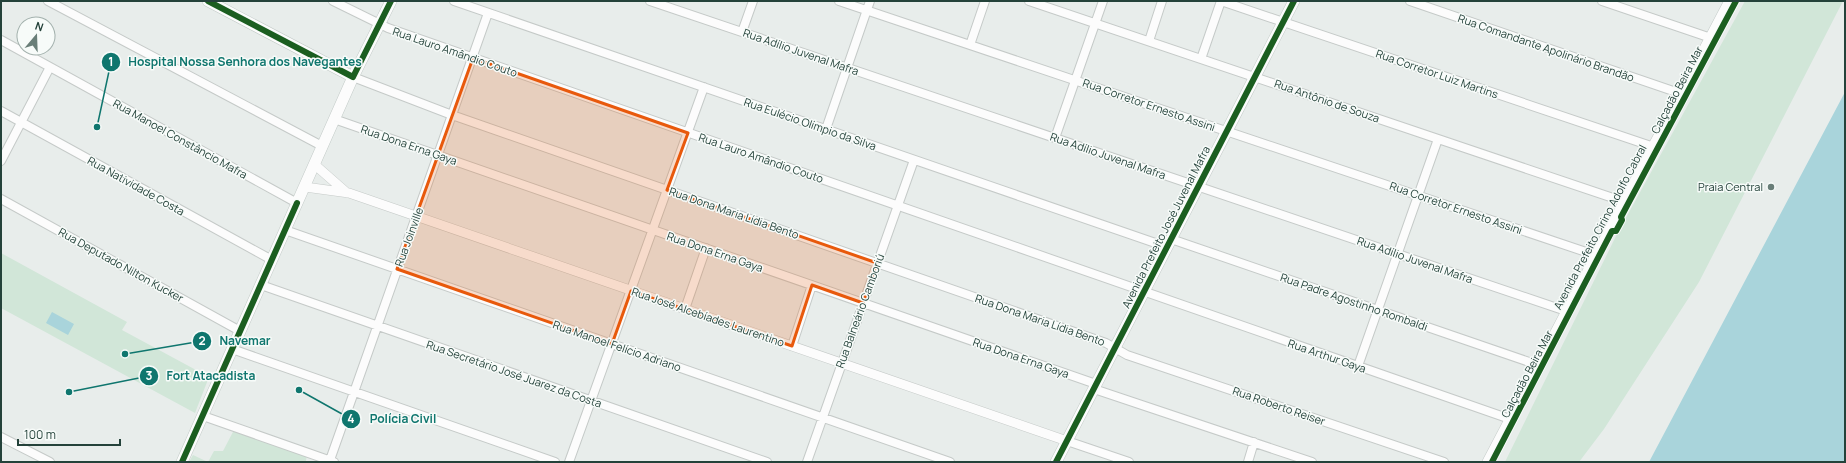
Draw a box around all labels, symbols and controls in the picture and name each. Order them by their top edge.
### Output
street label: Rua Comandante Apolinário Brandão [1456,10,1637,85]
north arrow [16,16,56,56]
text: N [33,18,46,34]
street label: Rua Lauro Amândio Couto [391,23,520,80]
street label: Rua Adílio Juvenal Mafra [741,25,861,78]
street label: Calçadão Beira Mar [1647,43,1706,136]
street label: Rua Corretor Luiz Martins [1374,45,1501,102]
callout: Hospital Nossa Senhora dos Navegantes [101,50,370,74]
text: 1 [108,53,114,70]
text: Hospital Nossa Senhora dos Navegantes [128,53,362,70]
street label: Rua Corretor Ernesto Assini [1081,75,1217,134]
street label: Rua Antônio de Souza [1273,75,1382,126]
street label: Rua Eulécio Olímpio da Silva [742,94,878,153]
street label: Rua Manoel Constâncio Mafra [110,95,250,182]
street label: Rua Dona Erna Gaya [359,121,459,168]
street label: Rua Lauro Amândio Couto [697,129,826,186]
street label: Rua Adílio Juvenal Mafra [1048,129,1168,182]
street label: Avenida Prefeito Cirino Adolfo Cabral [1550,142,1650,312]
street label: Avenida Prefeito José Juvenal Mafra [1118,143,1213,311]
street label: Rua Natividade Costa [85,153,188,219]
street label: Rua Corretor Ernesto Assini [1388,178,1524,237]
place label: Praia Central [1698,179,1763,194]
marker: Praia Central [1766,182,1776,192]
street label: Rua Dona Maria Lídia Bento [667,183,802,242]
street label: Rua Joinville [391,205,426,269]
street label: Rua Deputado Nilton Kucker [56,224,186,305]
street label: Rua Dona Erna Gaya [665,228,765,275]
street label: Rua Adílio Juvenal Mafra [1355,233,1475,286]
street label: Rua Balneário Camboriú [832,252,887,370]
street label: Rua Padre Agostinho Rombaldi [1279,269,1430,334]
street label: Rua José Alcebíades Laurentino [630,283,787,350]
street label: Rua Dona Maria Lídia Bento [973,290,1108,349]
street label: Rua Manoel Felício Adriano [551,317,684,375]
street label: Calçadão Beira Mar [1497,327,1556,420]
callout: Navemar [192,329,279,353]
text: 2 [198,332,206,349]
text: Navemar [219,332,271,349]
street label: Rua Dona Erna Gaya [971,334,1071,381]
street label: Rua Arthur Gaya [1286,335,1368,376]
street label: Rua Secretário José Juarez da Costa [424,336,604,411]
callout: Fort Atacadista [139,364,264,388]
text: 3 [146,367,153,384]
text: Fort Atacadista [167,367,256,384]
street label: Rua Roberto Reiser [1231,383,1328,428]
callout: Polícia Civil [341,407,444,431]
text: 4 [347,410,355,427]
text: Polícia Civil [370,410,436,427]
scale bar [18,421,120,447]
text: 100 m [24,426,56,443]

